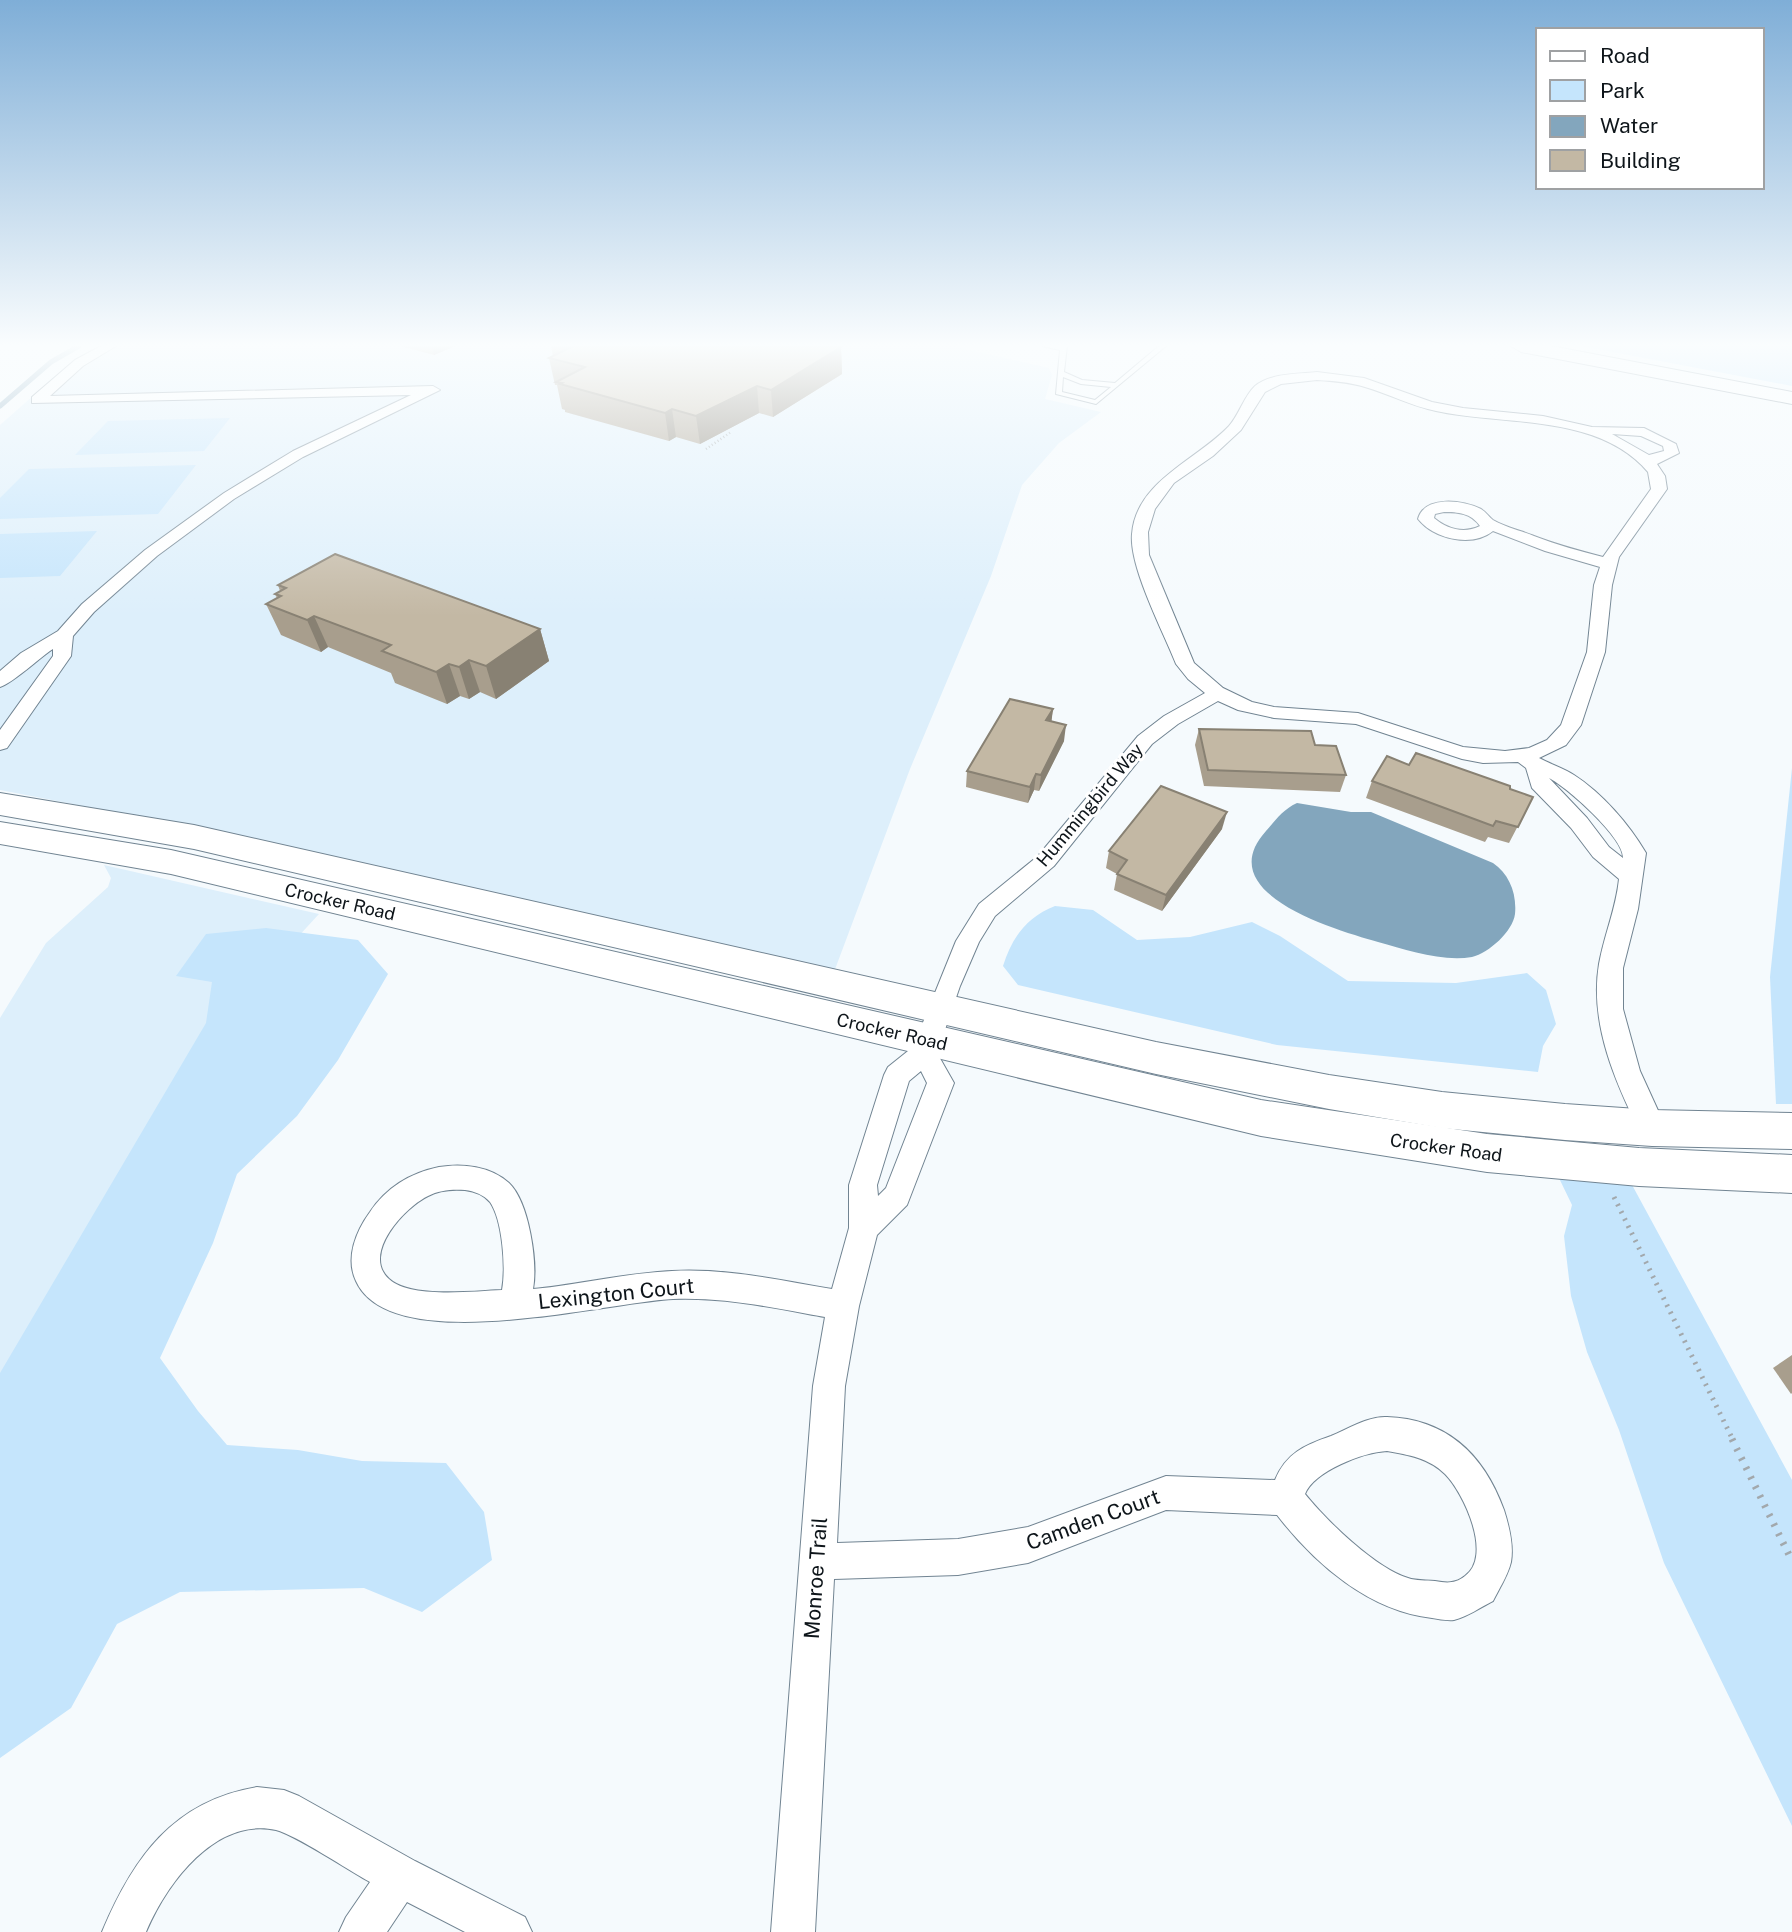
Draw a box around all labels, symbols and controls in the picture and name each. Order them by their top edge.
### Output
legend [1536,28,1764,189]
text: Road [1600,43,1650,68]
text: Park [1600,78,1645,103]
text: Water [1600,113,1658,138]
text: Building [1600,148,1681,173]
street label: Hummingbird Way [1032,739,1147,870]
street label: Crocker Road [283,879,398,924]
street label: Crocker Road [835,1009,950,1054]
street label: Crocker Road [1389,1129,1504,1166]
street label: Lexington Court [537,1273,695,1314]
street label: Camden Court [1023,1484,1163,1555]
street label: Monroe Trail [799,1516,832,1640]

